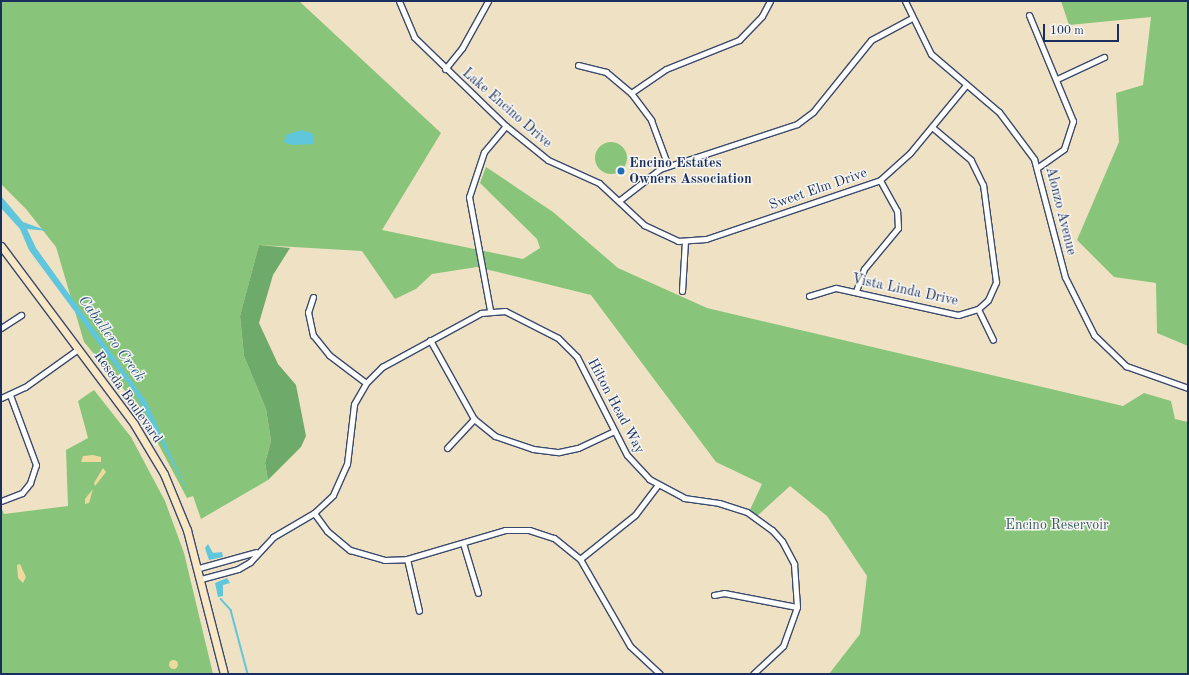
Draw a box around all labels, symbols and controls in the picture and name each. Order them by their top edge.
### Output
scale bar [1045,16,1121,42]
text: 100 m [1050,25,1084,37]
street label: Lake Encino Drive [459,65,555,151]
place label: Encino Estates Owners Association [629,155,752,188]
street label: Sweet Elm Drive [767,164,869,214]
street label: Alonzo Avenue [1042,165,1080,257]
marker: Encino Estates Owners Association [616,166,626,176]
street label: Vista Linda Drive [850,271,960,309]
water label: Caballero Creek [74,292,148,386]
street label: Reseda Boulevard [90,348,166,446]
street label: Hilton Head Way [584,355,648,457]
park label: Encino Reservoir [1005,517,1109,533]

